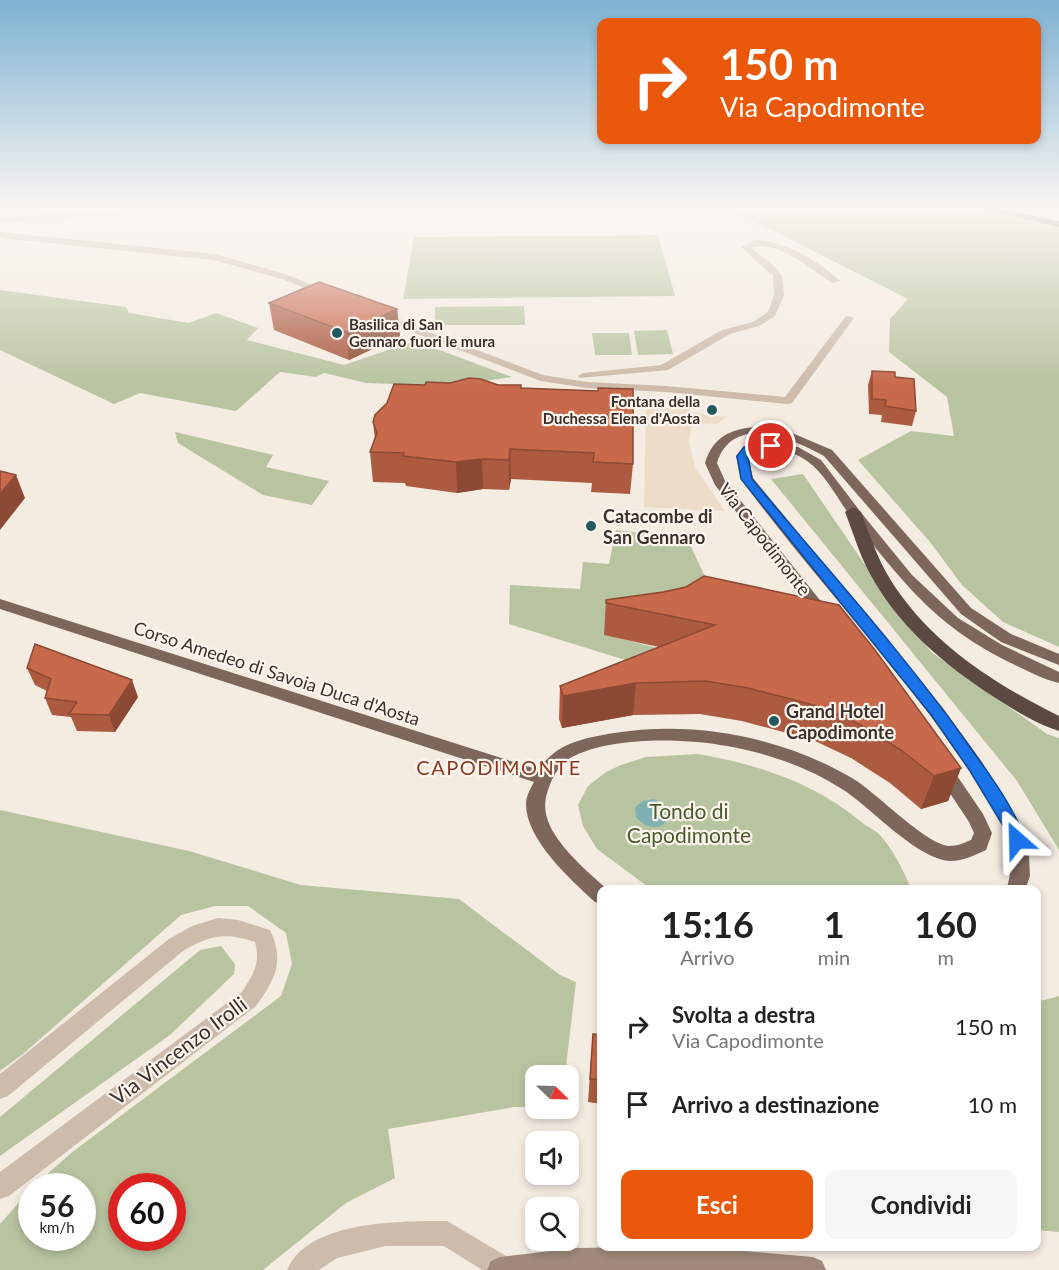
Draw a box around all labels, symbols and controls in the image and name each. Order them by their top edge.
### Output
text: 150 m [720,39,838,89]
icon: right [621,42,699,120]
text: Via Capodimonte [720,90,925,123]
place label: Basilica di San Gennaro fuori le mura [349,315,495,350]
marker: Basilica di San Gennaro fuori le mura [330,326,344,340]
place label: Fontana della Duchessa Elena d'Aosta [543,392,700,427]
marker: Fontana della Duchessa Elena d'Aosta [705,403,719,417]
pin [745,420,796,471]
icon: arrive [754,429,787,462]
street label: Via Capodimonte [714,478,816,600]
place label: Catacombe di San Gennaro [603,505,713,548]
marker: Catacombe di San Gennaro [584,519,598,533]
street label: Corso Amedeo di Savoia Duca d'Aosta [131,616,423,730]
place label: Grand Hotel Capodimonte [786,700,894,743]
marker: Grand Hotel Capodimonte [767,714,781,728]
district label: CAPODIMONTE [416,755,582,779]
park label: Tondo di Capodimonte [627,798,751,847]
position arrow [985,808,1049,872]
text: 15:16 [661,902,754,946]
text: 1 [824,902,845,946]
text: 160 [914,902,977,946]
text: Arrivo [680,945,735,969]
text: min [818,945,850,969]
text: m [937,945,954,969]
street label: Via Vincenzo Irolli [105,991,251,1109]
text: Svolta a destra [672,1001,815,1028]
icon: right [621,1010,654,1043]
text: 150 m [955,1013,1017,1040]
text: Via Capodimonte [672,1028,824,1052]
north arrow [525,1065,579,1119]
map controls [525,1065,579,1251]
icon: arrive [621,1088,654,1121]
text: Arrivo a destinazione [672,1091,879,1118]
text: 10 m [968,1091,1017,1118]
button: sound [525,1131,579,1185]
button: Esci [621,1170,813,1239]
button: Condividi [825,1170,1017,1239]
speed limit sign: 60 [108,1173,186,1251]
text: 56 [40,1187,74,1223]
button: search [525,1197,579,1251]
text: km/h [39,1218,75,1236]

